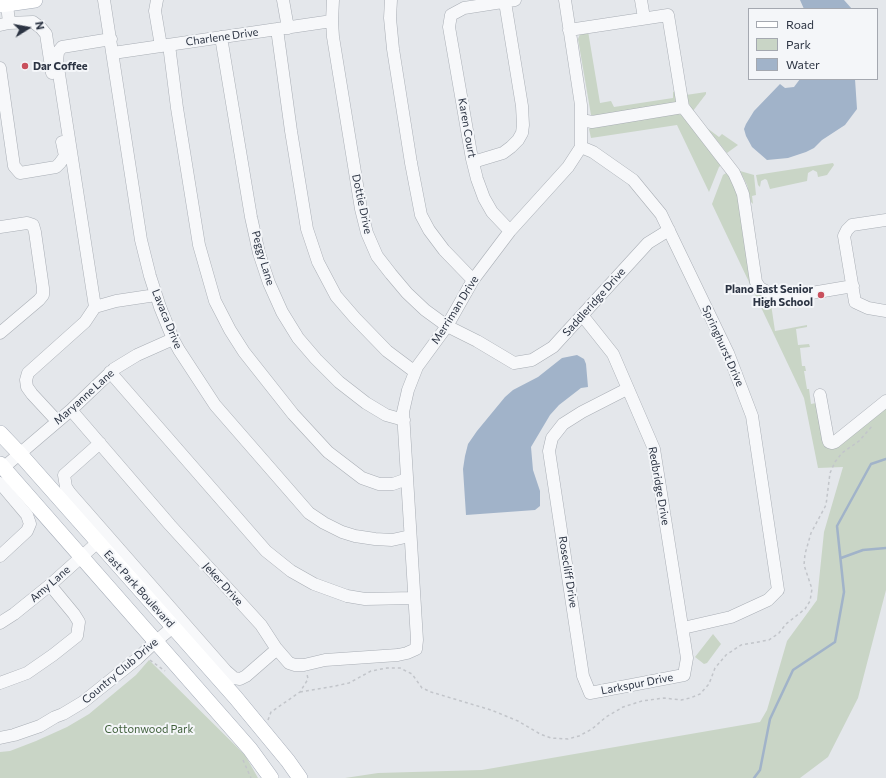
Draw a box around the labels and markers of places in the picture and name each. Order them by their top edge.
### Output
place label: Dar Coffee [33,59,88,73]
marker: Dar Coffee [20,61,30,71]
place label: Plano East Senior High School [725,282,813,308]
marker: Plano East Senior High School [816,290,826,300]

